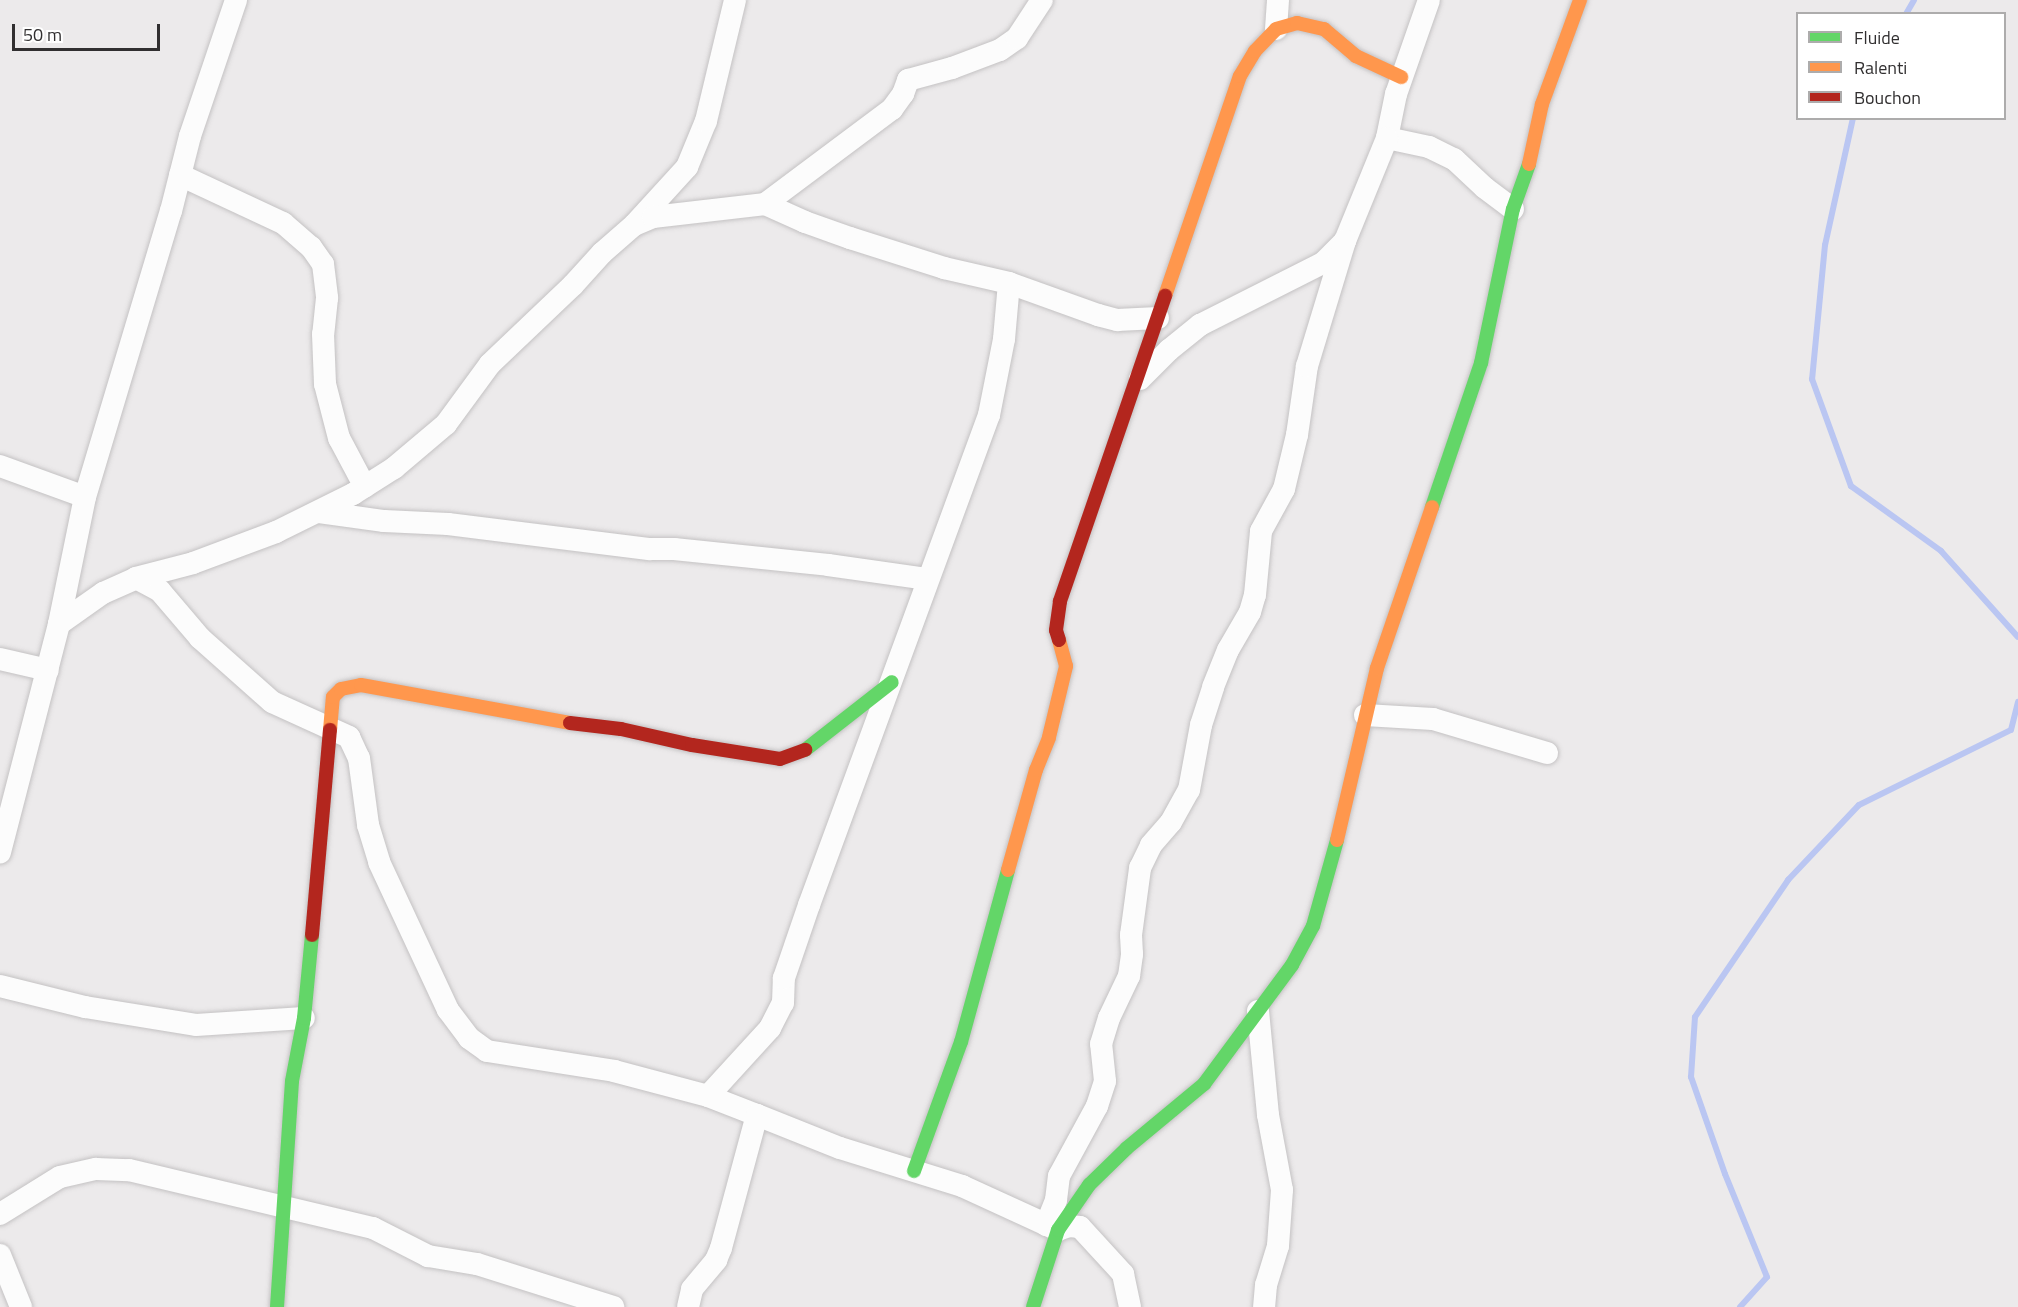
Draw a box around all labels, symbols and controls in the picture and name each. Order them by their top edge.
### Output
scale bar [15,12,164,50]
legend [1796,12,2006,120]
text: 50 m [23,21,62,48]
text: Fluide [1854,24,1900,51]
text: Ralenti [1854,54,1907,81]
text: Bouchon [1854,84,1921,111]

